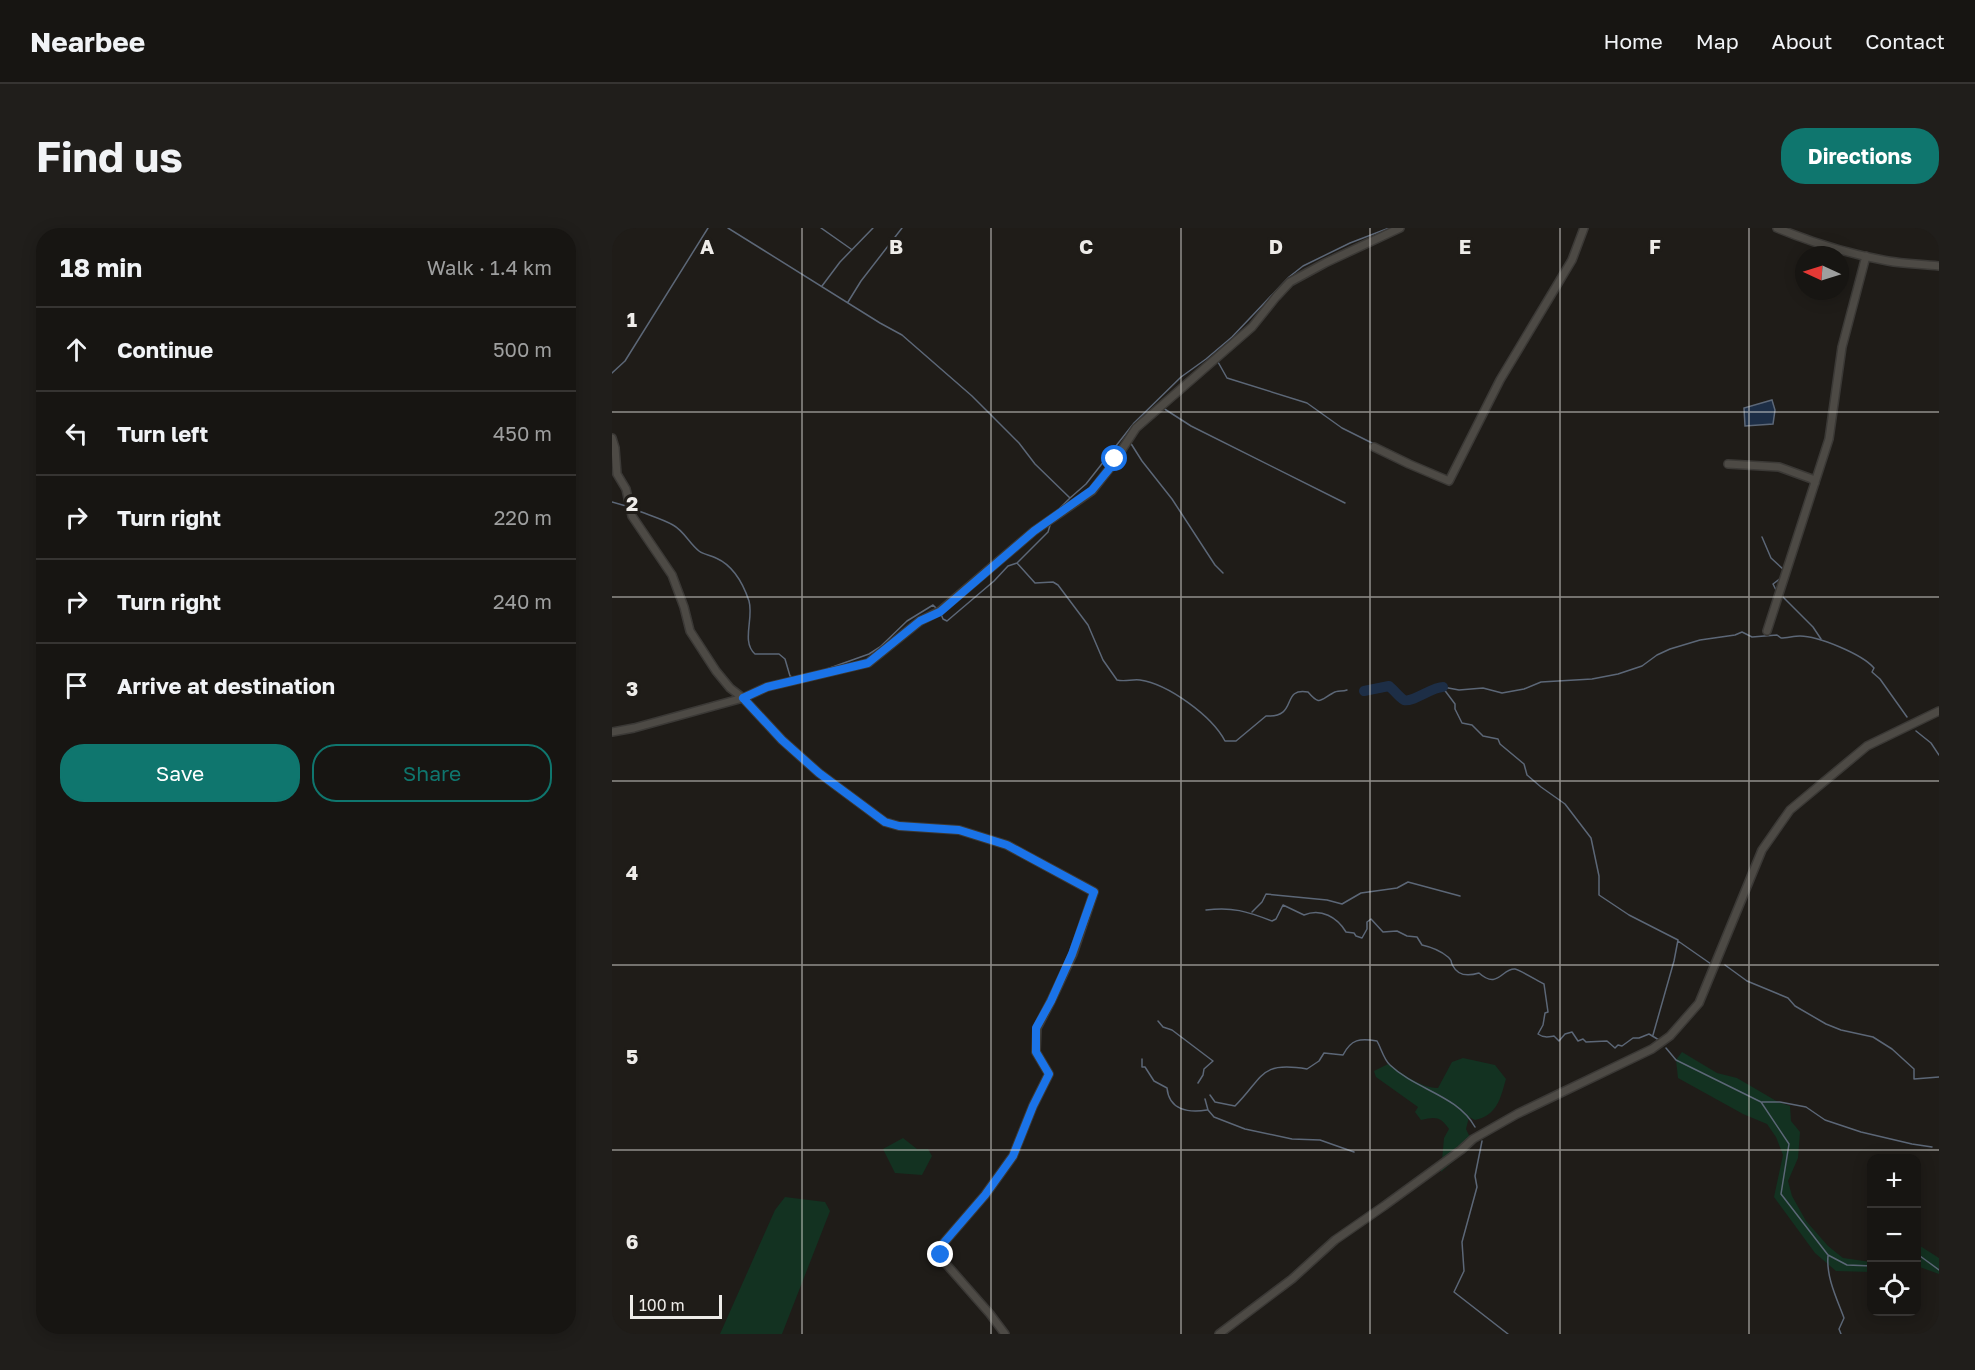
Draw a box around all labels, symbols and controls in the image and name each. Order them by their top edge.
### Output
text: Nearbee [30,25,145,58]
text: Home [1603,28,1663,54]
text: Map [1696,28,1739,54]
text: About [1772,28,1832,54]
text: Contact [1865,28,1945,54]
button: Directions [1781,128,1939,184]
text: Find us [36,131,183,181]
text: A [700,234,714,258]
text: B [889,234,903,258]
text: C [1079,234,1093,258]
text: D [1269,234,1283,258]
text: E [1459,234,1471,258]
text: F [1649,234,1661,258]
north arrow [1795,246,1849,300]
text: 18 min [60,252,142,283]
text: Walk · 1.4 km [427,255,552,279]
text: 1 [627,307,637,331]
icon: ahead [60,333,93,366]
text: Continue [117,336,213,363]
text: 500 m [493,337,552,361]
icon: left [60,417,93,450]
text: Turn left [117,420,208,447]
text: 450 m [493,421,552,445]
route start [1101,445,1127,471]
text: 2 [626,491,638,515]
icon: right [60,501,93,534]
text: Turn right [117,504,221,531]
text: 220 m [494,505,552,529]
icon: right [60,585,93,618]
text: Turn right [117,588,221,615]
text: 240 m [493,589,552,613]
icon: arrive [60,669,93,702]
text: Arrive at destination [117,672,335,699]
text: 3 [626,676,638,700]
button: Save [60,744,300,802]
button: Share [312,744,552,802]
text: 4 [626,860,638,884]
text: 5 [626,1044,638,1068]
map controls [1867,1154,1921,1316]
button: + [1867,1154,1921,1208]
button: − [1867,1208,1921,1262]
text: 6 [626,1229,638,1253]
route end [927,1241,953,1267]
button: locate [1867,1262,1921,1316]
scale bar [630,1292,722,1320]
text: 100 m [639,1295,685,1315]

